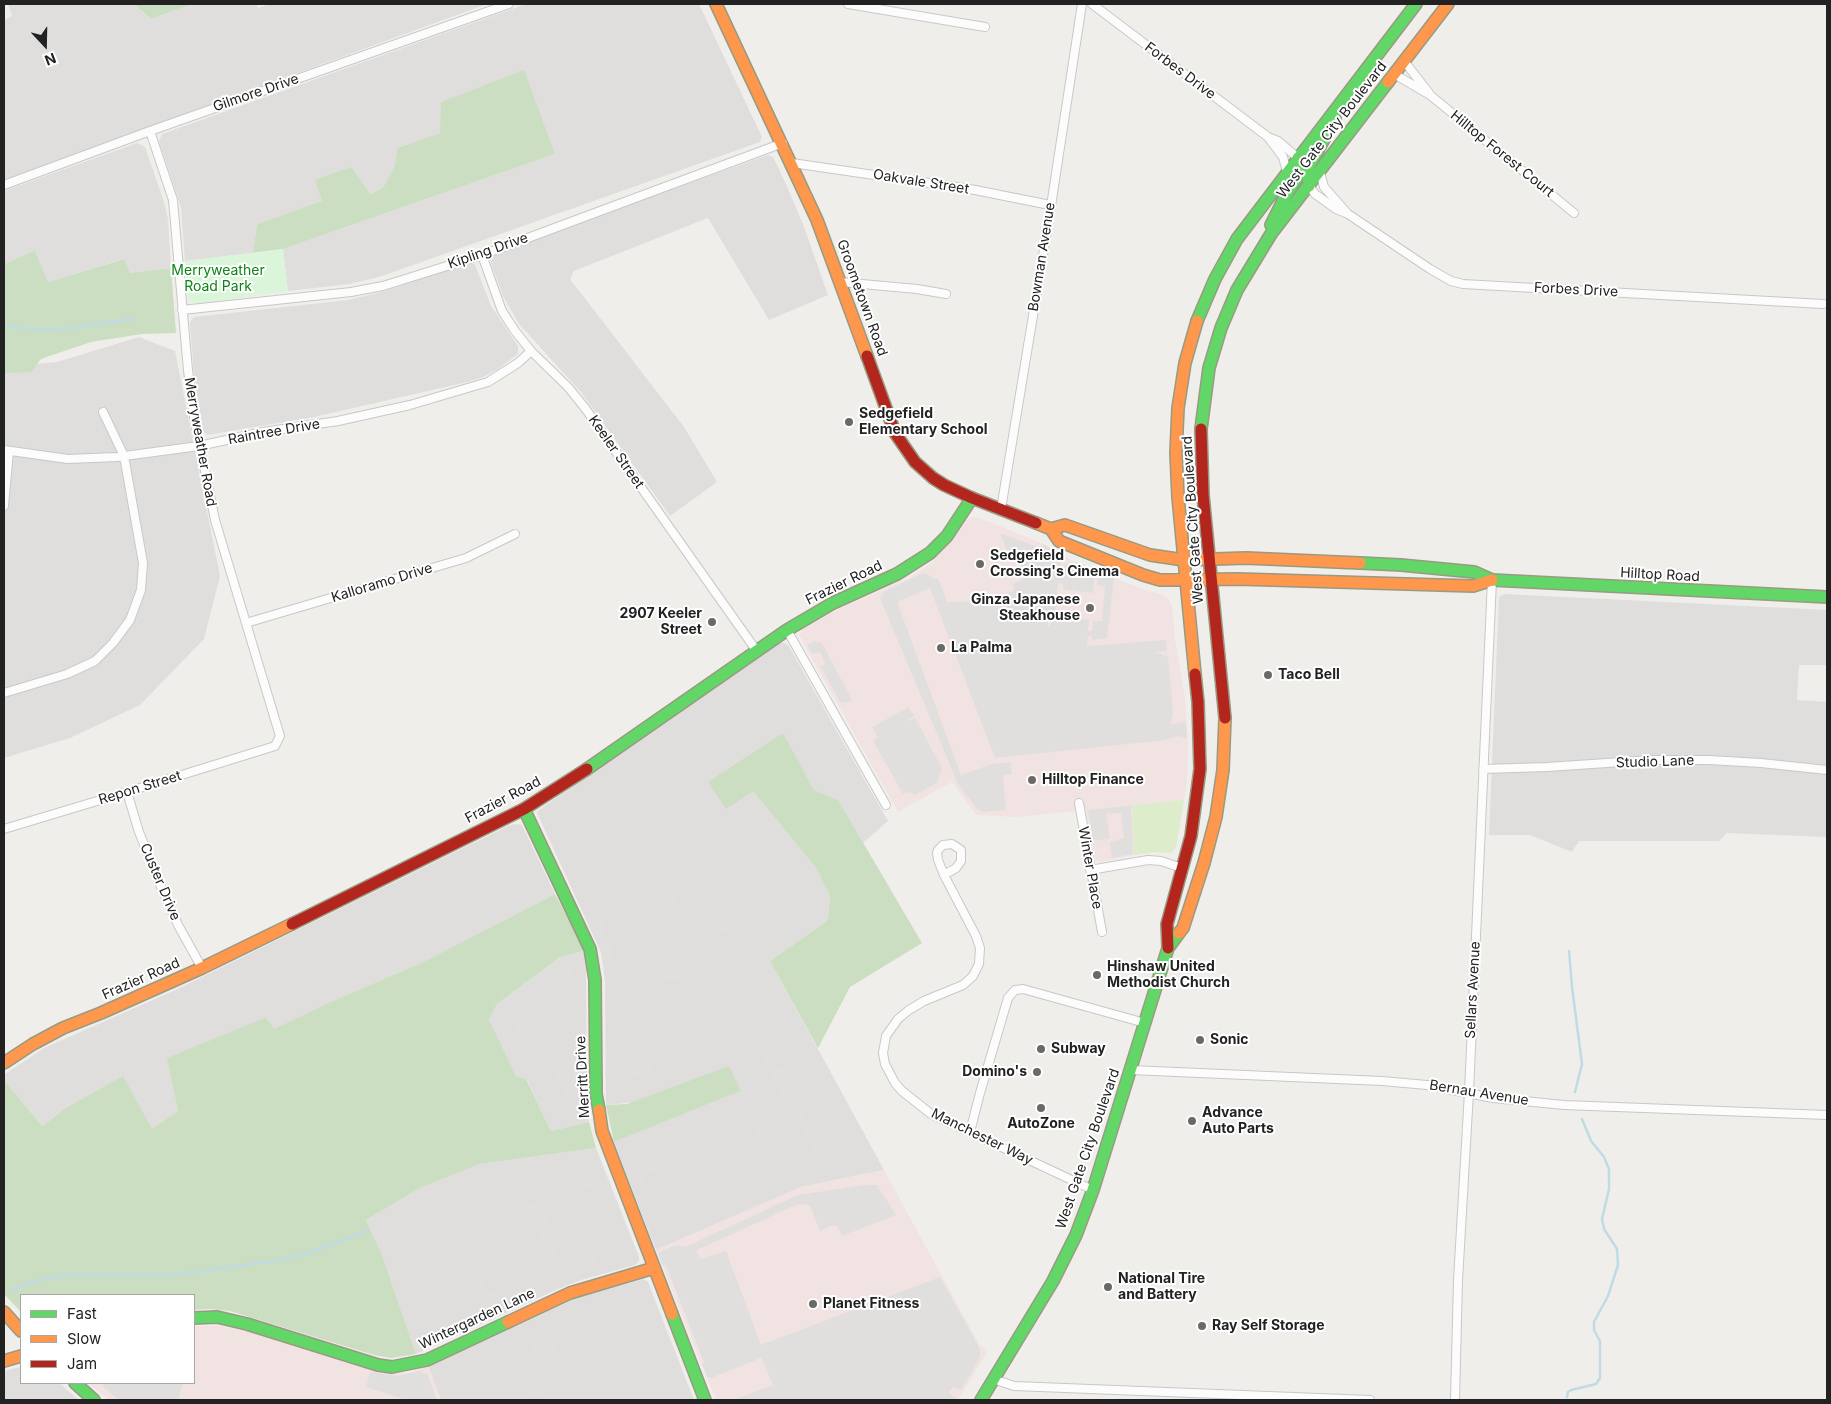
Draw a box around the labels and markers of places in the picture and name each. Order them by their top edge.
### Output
place label: Sedgefield Elementary School [859,406,988,438]
marker: Sedgefield Elementary School [843,416,855,428]
place label: Sedgefield Crossing's Cinema [990,548,1119,580]
marker: Sedgefield Crossing's Cinema [974,558,986,570]
place label: Ginza Japanese Steakhouse [971,592,1080,624]
marker: Ginza Japanese Steakhouse [1084,602,1096,614]
place label: 2907 Keeler Street [619,606,702,638]
marker: 2907 Keeler Street [706,616,718,628]
place label: La Palma [951,640,1012,656]
marker: La Palma [935,642,947,654]
place label: Taco Bell [1278,667,1340,683]
marker: Taco Bell [1262,669,1274,681]
place label: Hilltop Finance [1042,772,1144,788]
marker: Hilltop Finance [1026,774,1038,786]
place label: Hinshaw United Methodist Church [1107,959,1230,992]
marker: Hinshaw United Methodist Church [1091,969,1103,981]
place label: Sonic [1210,1032,1248,1048]
marker: Sonic [1194,1034,1206,1046]
place label: Subway [1051,1041,1106,1057]
marker: Subway [1035,1043,1047,1055]
place label: Domino's [962,1064,1027,1080]
marker: Domino's [1031,1066,1043,1078]
marker: AutoZone [1035,1102,1047,1114]
place label: Advance Auto Parts [1202,1105,1274,1138]
marker: Advance Auto Parts [1186,1115,1198,1127]
place label: AutoZone [1007,1116,1075,1132]
place label: National Tire and Battery [1118,1271,1205,1304]
marker: National Tire and Battery [1102,1281,1114,1293]
place label: Planet Fitness [823,1296,919,1312]
marker: Planet Fitness [807,1298,819,1310]
place label: Ray Self Storage [1212,1318,1325,1334]
marker: Ray Self Storage [1196,1320,1208,1332]

